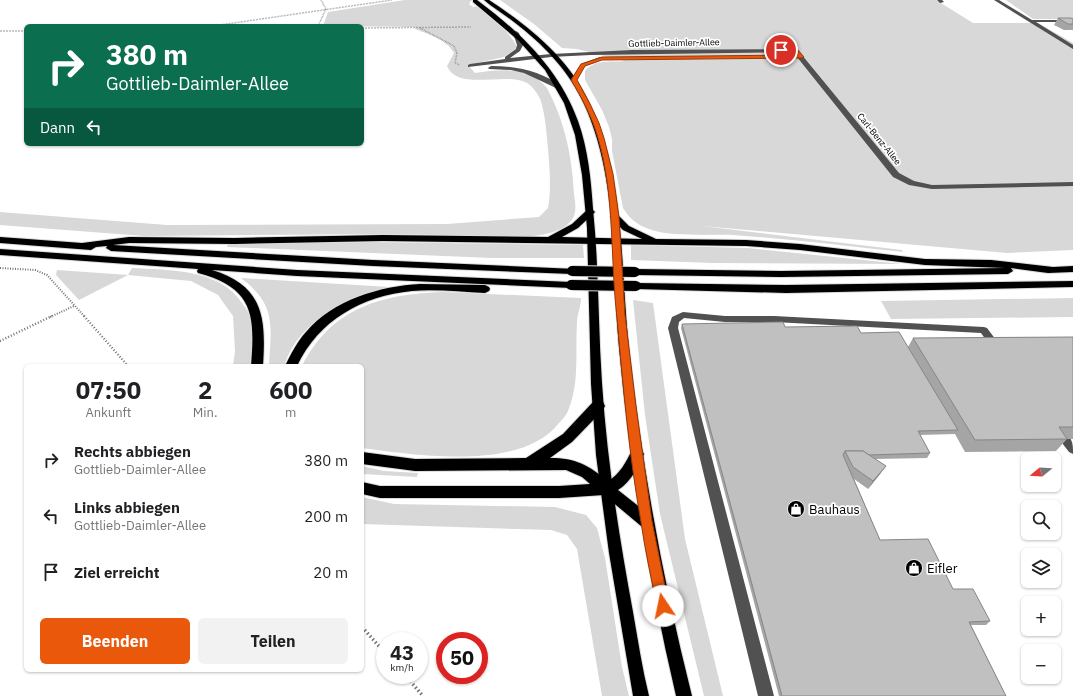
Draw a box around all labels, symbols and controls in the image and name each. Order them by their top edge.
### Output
pin [764,33,798,67]
text: 380 m [106,36,188,73]
street label: Gottlieb-Daimler-Allee [628,36,720,49]
icon: arrive [770,39,792,61]
icon: right [40,40,92,92]
text: Gottlieb-Daimler-Allee [106,72,289,95]
street label: Carl-Benz-Allee [855,111,904,167]
icon: left [83,116,105,138]
text: Dann [40,118,75,137]
text: 07:50 [76,374,141,406]
text: 2 [198,374,212,406]
text: 600 [269,374,312,406]
text: Ankunft [85,404,131,421]
text: Min. [193,404,218,421]
text: m [285,404,296,421]
text: Rechts abbiegen [74,442,191,461]
icon: right [40,449,62,471]
text: 380 m [304,451,348,470]
north arrow [1021,452,1061,492]
map controls [1021,452,1061,684]
text: Gottlieb-Daimler-Allee [74,461,206,478]
text: Links abbiegen [74,498,180,517]
shop icon: Bauhaus [786,499,806,519]
button: search [1021,500,1061,540]
place label: Bauhaus [809,501,860,518]
icon: left [40,505,62,527]
text: 200 m [304,507,348,526]
text: Gottlieb-Daimler-Allee [74,517,206,534]
button: layers [1021,548,1061,588]
shop icon: Eifler [904,558,924,578]
place label: Eifler [927,560,958,577]
icon: arrive [40,561,62,583]
text: Ziel erreicht [74,563,160,582]
text: 20 m [313,563,348,582]
position arrow [642,585,684,627]
button: + [1021,596,1061,636]
button: Beenden [40,618,190,664]
button: Teilen [198,618,348,664]
speed limit sign: 50 [436,632,488,684]
text: 43 [390,639,414,666]
button: − [1021,644,1061,684]
text: km/h [390,661,414,674]

